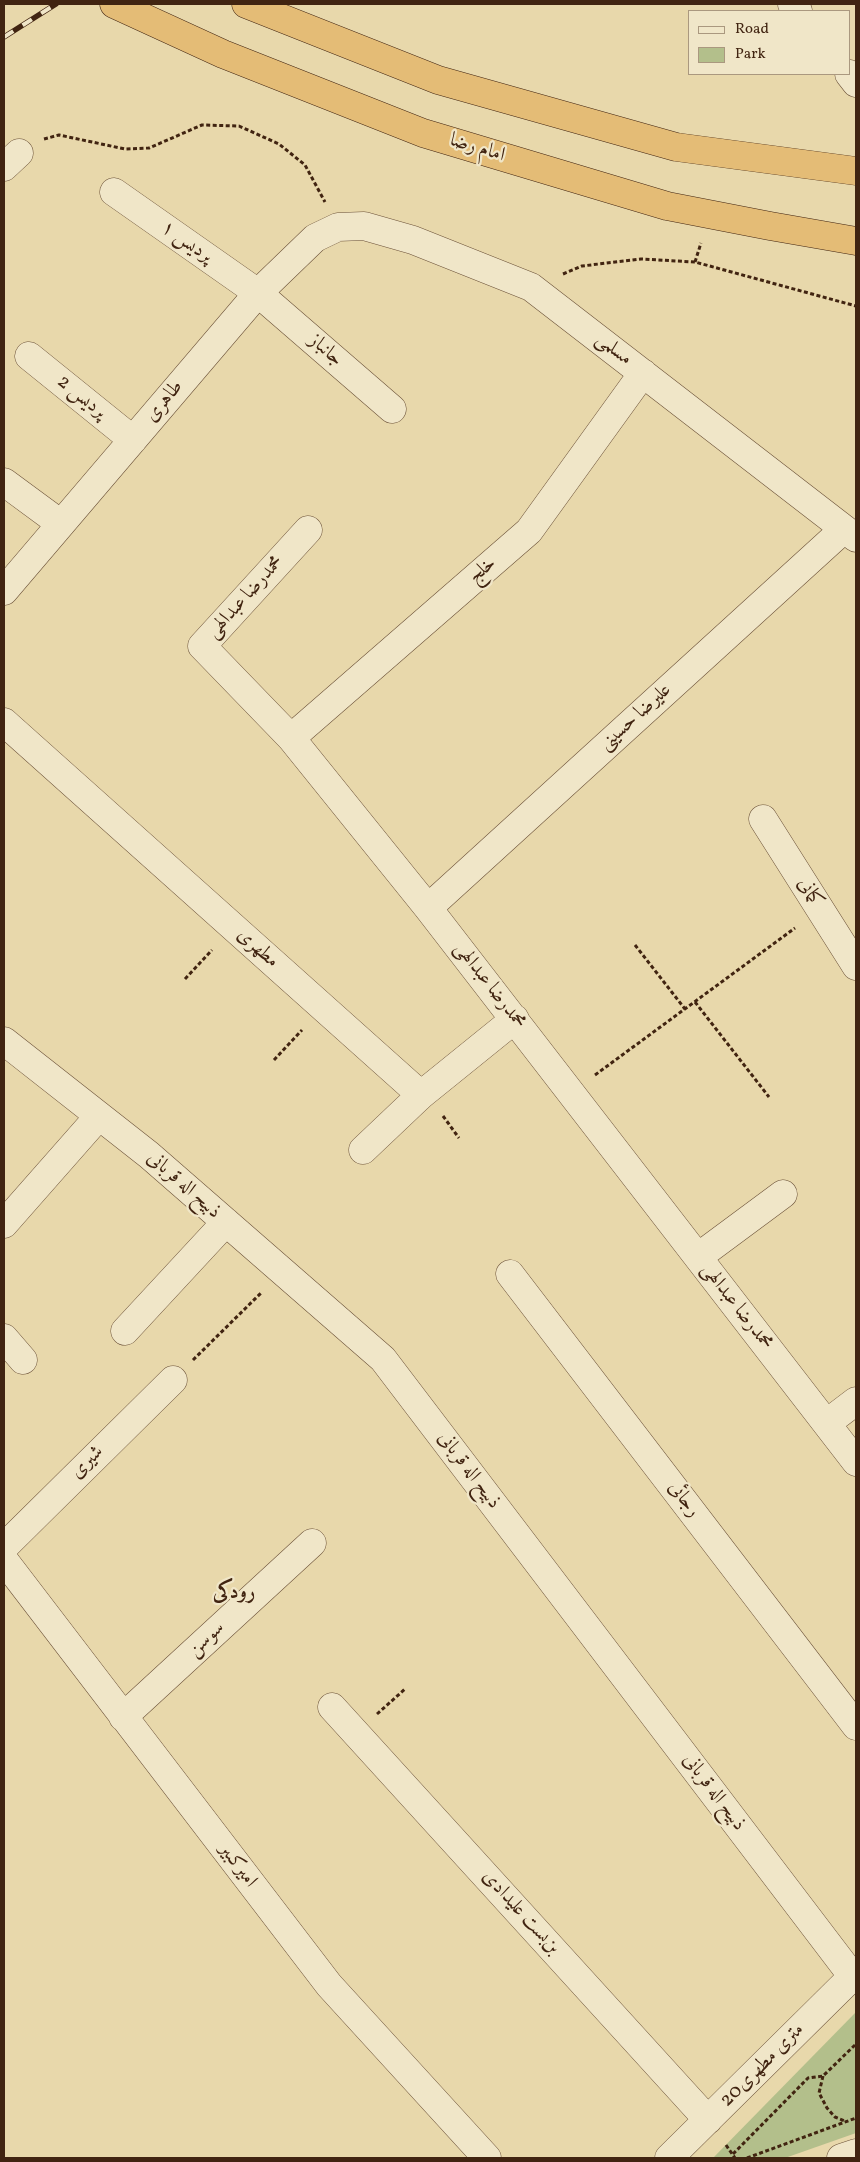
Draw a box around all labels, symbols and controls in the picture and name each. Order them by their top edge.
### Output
legend [688,10,850,75]
text: Road [735,19,769,40]
text: Park [735,44,766,65]
street label: امام رضا [447,129,507,169]
street label: پردیس ۱ [155,217,217,269]
street label: مسلمی [590,328,636,372]
street label: جانباز [303,329,347,373]
street label: پردیس 2 [51,371,111,425]
street label: طاهری [141,376,189,428]
street label: محمدرضا عبدالهی [202,551,290,645]
street label: خلج [464,552,502,590]
street label: علیرضا حسینی [595,679,677,757]
street label: کمانی [791,874,827,912]
street label: مطهری [231,924,283,974]
street label: محمدرضا عبدالهی [448,938,530,1034]
street label: ذبیح اله قربانی [141,1147,225,1225]
street label: محمدرضا عبدالهی [695,1259,777,1355]
street label: ذبیح اله قربانی [431,1428,505,1514]
street label: شیری [66,1441,110,1485]
street label: رجائی [662,1477,704,1523]
district label: رودکی [213,1581,255,1607]
street label: سوسن [183,1617,231,1663]
street label: ذبیح اله قربانی [676,1750,750,1836]
street label: امیرکبیر [213,1839,261,1893]
street label: بن‌بست علیدادی [476,1866,564,1960]
street label: 20متری مطهری [716,2019,810,2113]

